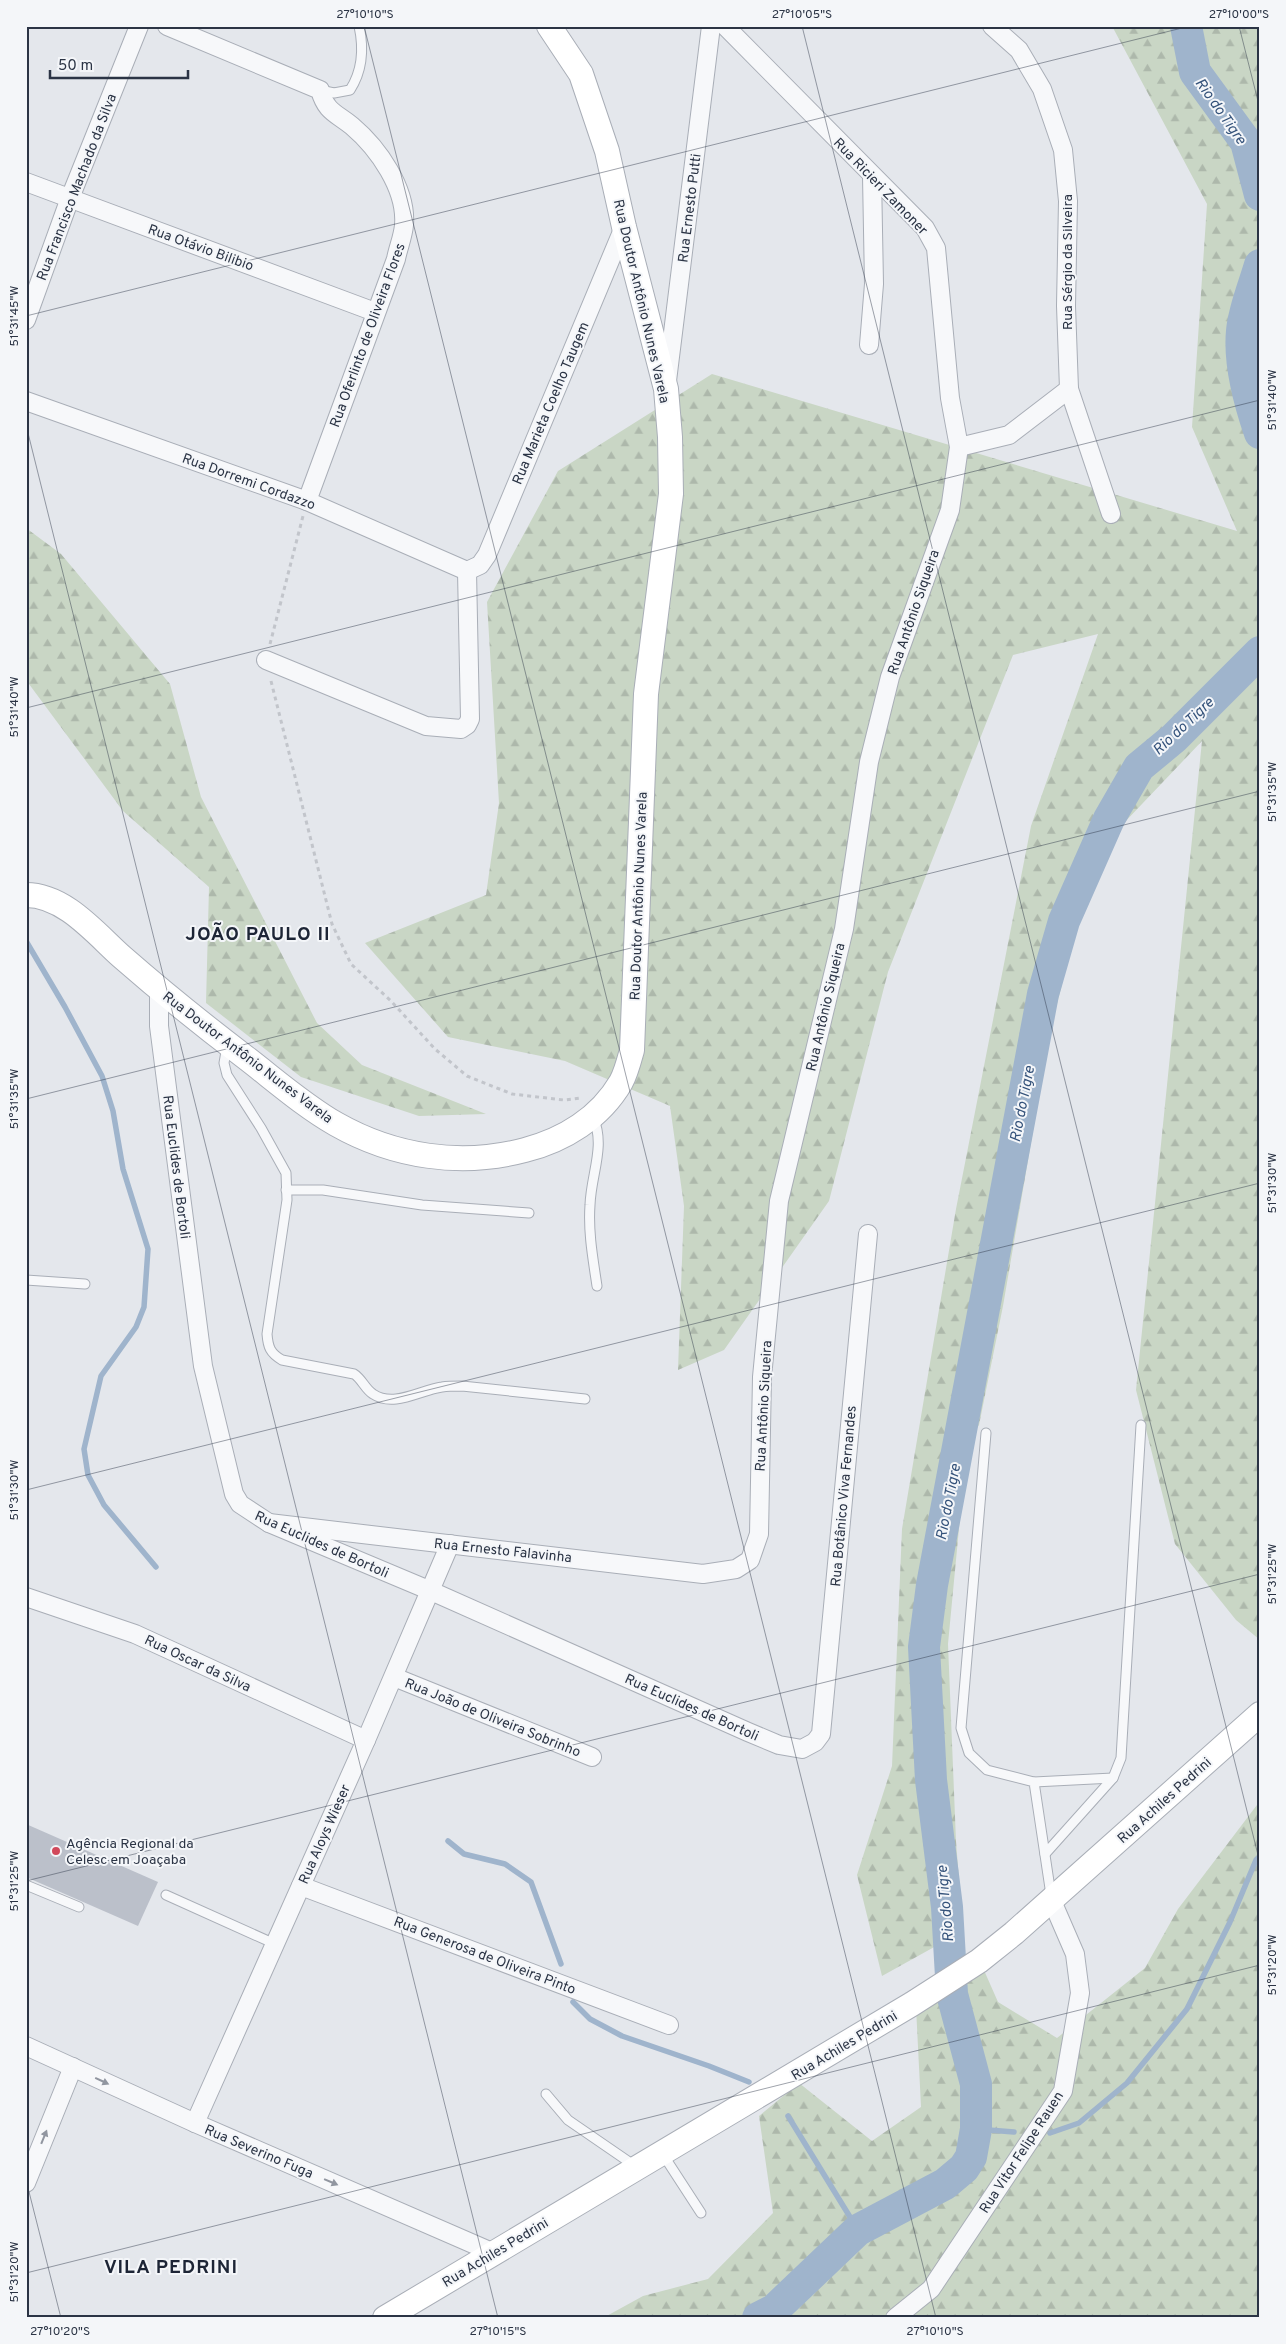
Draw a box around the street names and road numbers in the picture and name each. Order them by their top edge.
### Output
street label: Rua Francisco Machado da Silva [34,92,121,283]
street label: Rua Ricieri Zamoner [829,135,931,240]
street label: Rua Ernesto Putti [675,153,706,264]
street label: Rua Sérgio da Silveira [1060,194,1077,330]
street label: Rua Doutor Antônio Nunes Varela [609,198,672,405]
street label: Rua Otávio Bilibio [145,221,256,276]
street label: Rua Oferlinto de Oliveira Flores [327,241,410,430]
street label: Rua Marieta Coelho Taugem [509,320,593,487]
street label: Rua Dorremi Cordazzo [179,450,318,515]
street label: Rua Antônio Siqueira [885,548,944,677]
street label: Rua Doutor Antônio Nunes Varela [627,791,652,1001]
street label: Rua Antônio Siqueira [803,941,850,1073]
street label: Rua Doutor Antônio Nunes Varela [159,989,336,1128]
street label: Rua Euclides de Bortoli [158,1094,193,1240]
street label: Rua Antônio Siqueira [753,1340,776,1472]
street label: Rua Botânico Viva Fernandes [828,1405,861,1587]
street label: Rua Euclides de Bortoli [252,1508,391,1583]
street label: Rua Ernesto Falavinha [433,1536,573,1567]
street label: Rua Oscar da Silva [141,1632,253,1696]
street label: Rua Euclides de Bortoli [622,1671,761,1746]
street label: Rua João de Oliveira Sobrinho [402,1675,583,1762]
street label: Rua Achiles Pedrini [1114,1754,1216,1848]
street label: Rua Aloys Wieser [296,1782,355,1887]
street label: Rua Generosa de Oliveira Pinto [391,1914,578,1999]
street label: Rua Achiles Pedrini [789,2008,901,2085]
street label: Rua Vitor Felipe Rauen [976,2089,1068,2217]
street label: Rua Severino Fuga [201,2122,315,2183]
street label: Rua Achiles Pedrini [440,2215,552,2292]

